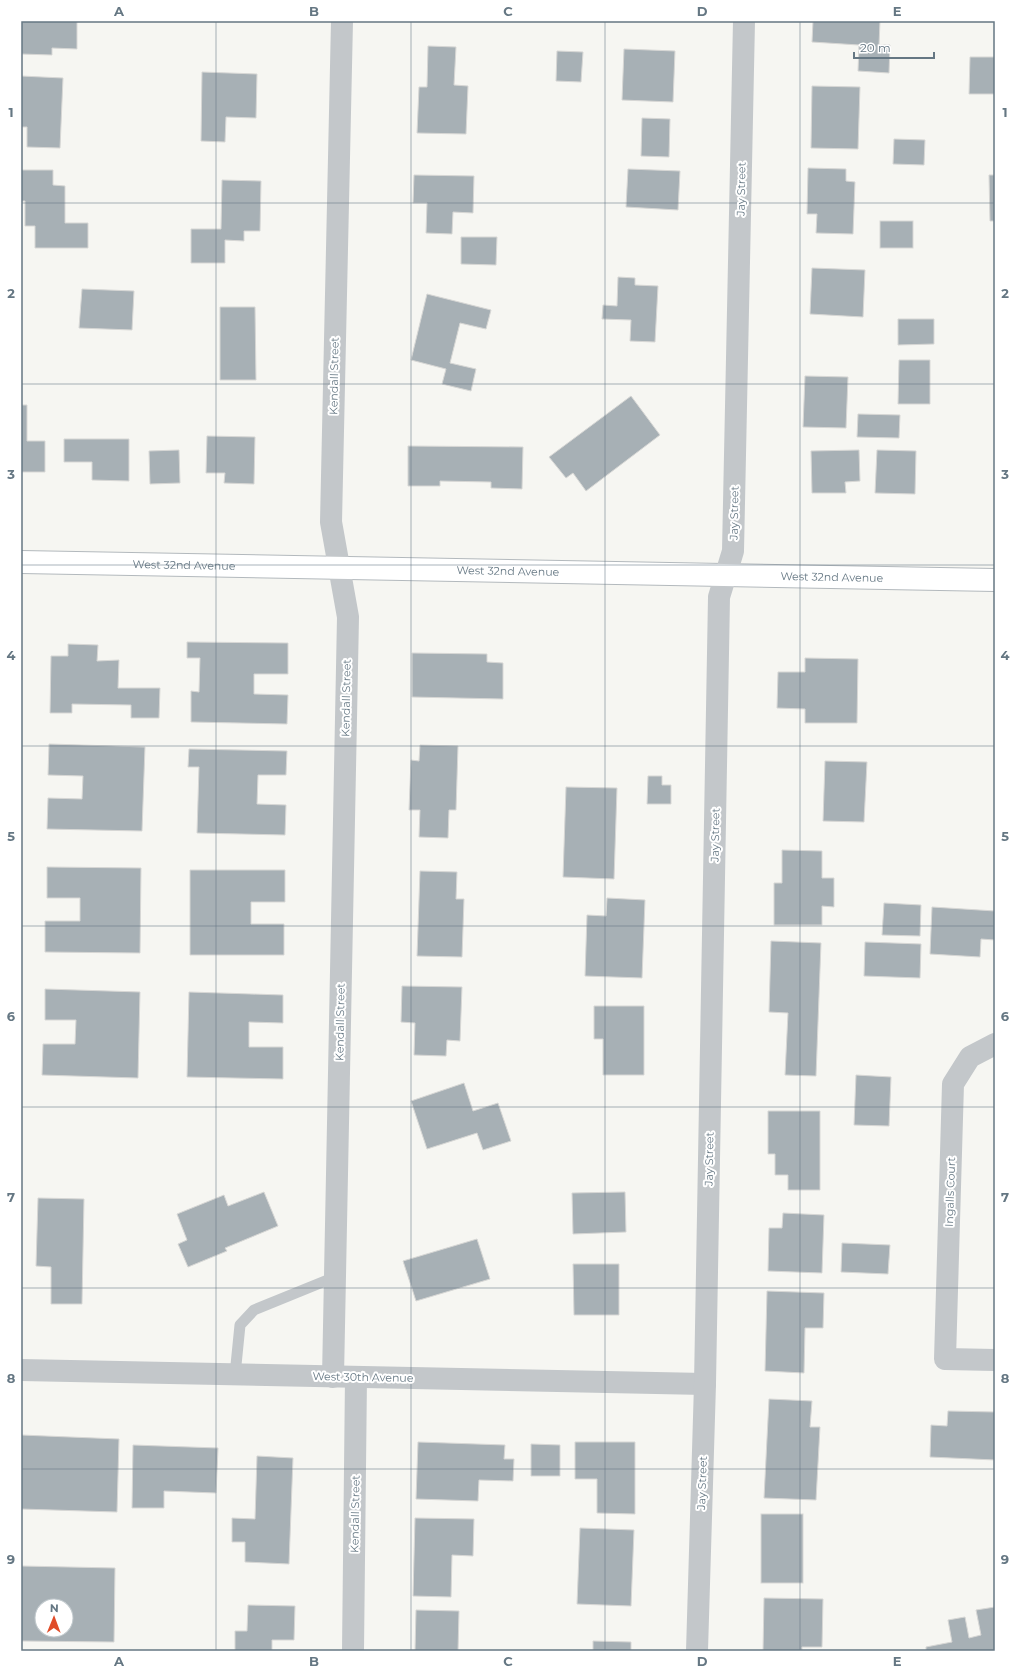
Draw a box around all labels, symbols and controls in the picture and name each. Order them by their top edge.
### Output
text: A [113,3,125,19]
text: B [309,3,319,19]
text: C [503,3,513,19]
text: D [697,3,708,19]
text: E [893,3,902,19]
scale bar [854,34,934,60]
text: 20 m [860,40,891,55]
text: 1 [8,104,14,120]
text: 1 [1002,104,1008,120]
street label: Jay Street [734,161,748,217]
text: 2 [7,285,15,301]
text: 2 [1001,285,1009,301]
street label: Kendall Street [326,337,342,415]
text: 3 [6,466,15,482]
text: 3 [1000,466,1009,482]
street label: Jay Street [727,485,741,541]
street label: West 32nd Avenue [132,557,236,573]
street label: West 32nd Avenue [456,563,560,579]
street label: West 32nd Avenue [780,569,884,585]
text: 4 [7,647,16,663]
text: 4 [1001,647,1010,663]
street label: Kendall Street [338,659,354,737]
street label: Jay Street [708,807,722,863]
text: 5 [7,828,15,844]
text: 5 [1001,828,1009,844]
street label: Kendall Street [332,983,348,1061]
text: 6 [7,1008,16,1024]
text: 6 [1001,1008,1010,1024]
street label: Jay Street [702,1131,716,1187]
street label: Ingalls Court [942,1156,958,1227]
text: 7 [7,1189,15,1205]
text: 7 [1001,1189,1009,1205]
street label: West 30th Avenue [312,1369,414,1385]
text: 8 [7,1370,16,1386]
text: 8 [1001,1370,1010,1386]
street label: Jay Street [694,1455,710,1511]
street label: Kendall Street [347,1475,363,1553]
text: 9 [7,1551,15,1567]
text: 9 [1001,1551,1009,1567]
north arrow [34,1598,74,1638]
text: N [50,1601,59,1615]
text: A [113,1653,125,1669]
text: B [309,1653,319,1669]
text: C [503,1653,513,1669]
text: D [697,1653,708,1669]
text: E [893,1653,902,1669]

